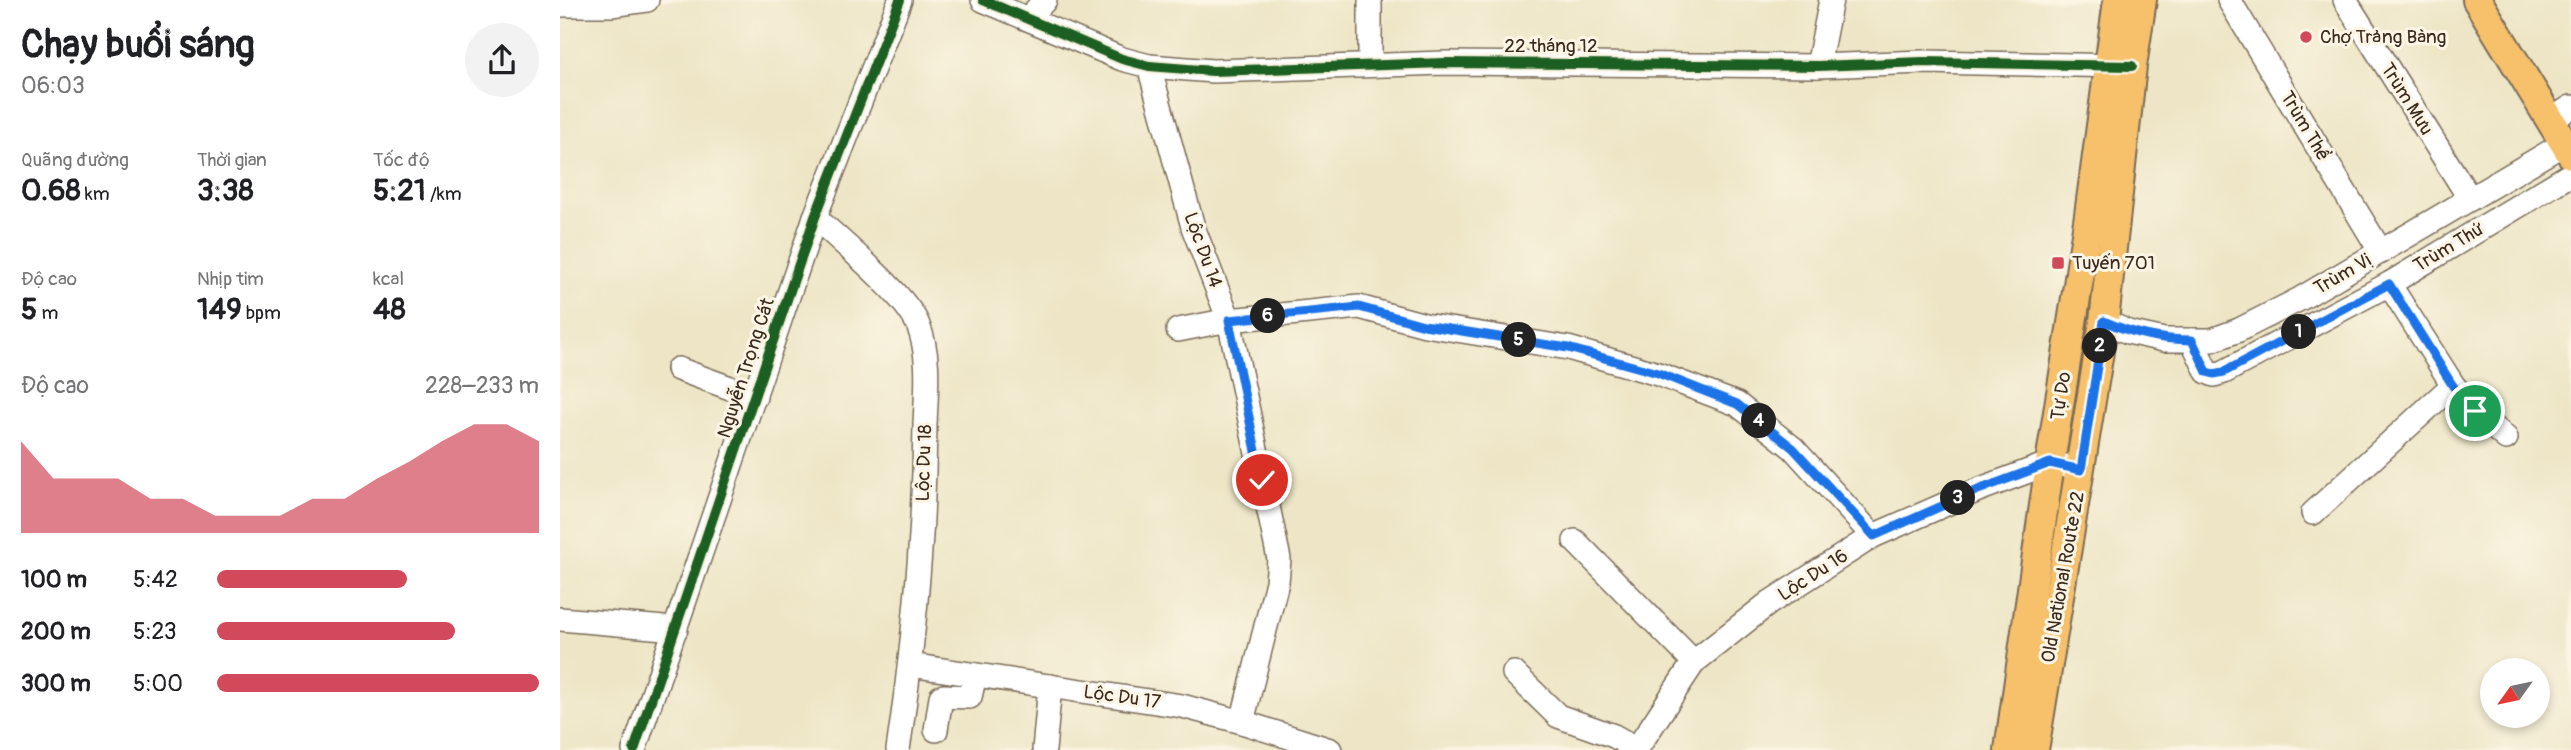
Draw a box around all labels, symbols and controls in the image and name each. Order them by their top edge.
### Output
text: Chạy buổi sáng [21,21,255,69]
button: share [465,23,539,97]
place label: Chợ Trảng Bàng [2320,25,2446,49]
marker: Chợ Trảng Bàng [2298,29,2314,45]
street label: 22 tháng 12 [1504,34,1598,58]
street label: Trùm Mưu [2375,58,2439,140]
text: 06:03 [21,71,85,100]
street label: Trùm Thể [2275,87,2335,165]
text: Quãng đường [21,148,129,172]
text: Thời gian [197,148,267,172]
text: Tốc độ [373,148,430,172]
text: 0.68 [21,172,81,209]
text: 3:38 [197,172,254,209]
text: 5:21 [373,172,426,209]
text: km [81,182,110,206]
text: /km [426,182,462,206]
street label: Lộc Du 14 [1178,209,1228,291]
street label: Trùm Thứ [2409,216,2489,278]
street label: Trùm Vị [2309,248,2377,300]
place label: Tuyến 701 [2072,251,2155,275]
marker: Tuyến 701 [2050,255,2066,271]
text: Độ cao [21,267,77,291]
text: Nhịp tim [197,267,264,291]
text: kcal [373,267,404,291]
text: 5 [21,291,37,328]
text: 149 [197,291,242,328]
text: 48 [373,291,406,328]
street label: Nguyễn Trọng Cát [712,295,780,441]
pin: 6 [1250,298,1286,334]
text: m [37,301,58,325]
text: bpm [242,301,281,325]
text: 6 [1262,303,1273,327]
pin: 1 [2282,314,2316,350]
text: 1 [2295,319,2302,343]
pin: 5 [1502,322,1536,358]
text: 5 [1513,327,1524,351]
pin: 2 [2082,328,2118,364]
text: 2 [2094,333,2105,357]
street label: Tự Do [2045,370,2077,422]
text: Độ cao [21,371,89,400]
text: 228–233 m [425,371,539,400]
pin [2445,381,2505,441]
icon: arrive [2456,392,2494,430]
pin: 4 [1742,404,1776,438]
text: 4 [1753,408,1764,432]
street label: Lộc Du 18 [911,424,937,502]
pin [1232,450,1292,510]
icon: check [1243,461,1281,499]
pin: 3 [1940,480,1976,516]
text: 3 [1952,485,1963,509]
street label: Old National Route 22 [2036,489,2090,665]
street label: Lộc Du 16 [1774,544,1852,606]
text: 100 m [21,565,87,594]
text: 5:42 [133,565,178,594]
text: 200 m [21,617,91,646]
text: 5:23 [133,617,177,646]
north arrow [2480,658,2550,728]
map controls [2480,658,2550,728]
text: 300 m [21,669,91,698]
text: 5:00 [133,669,183,698]
street label: Lộc Du 17 [1082,680,1162,714]

